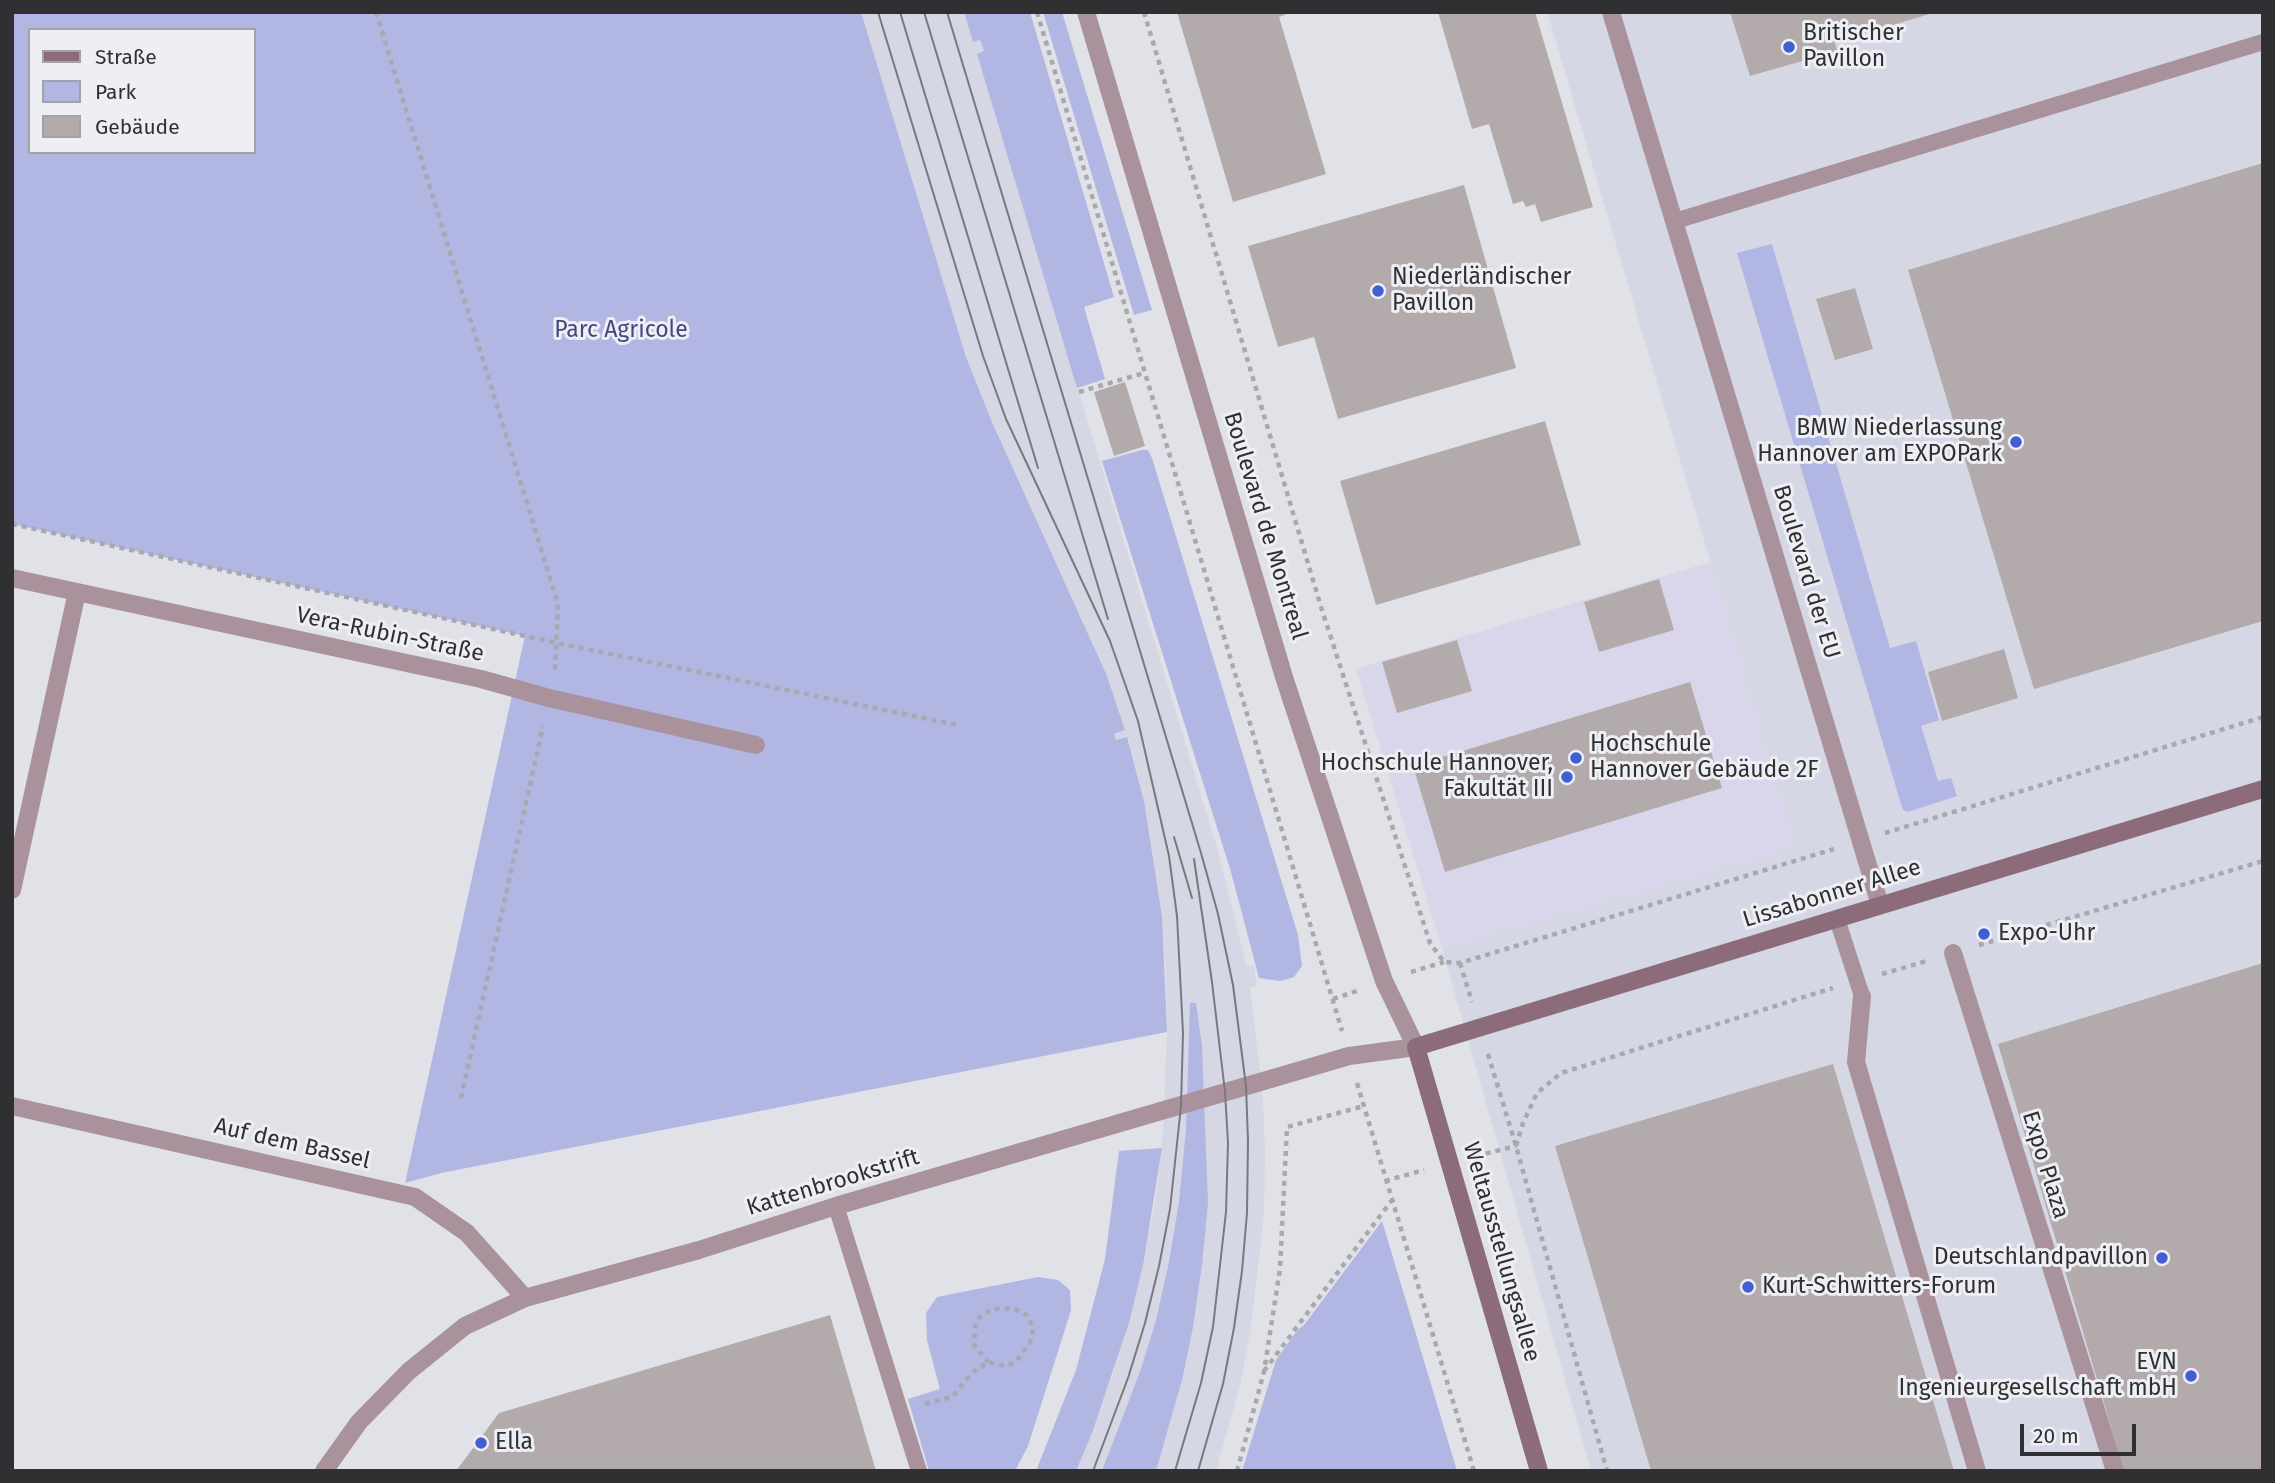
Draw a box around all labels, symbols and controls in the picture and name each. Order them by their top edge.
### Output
place label: Britischer Pavillon [1803,20,1904,74]
legend [28,28,256,154]
marker: Britischer Pavillon [1781,39,1797,55]
text: Straße [95,44,157,70]
text: Park [95,79,136,105]
text: Gebäude [95,114,180,140]
place label: Niederländischer Pavillon [1392,264,1571,318]
marker: Niederländischer Pavillon [1370,283,1386,299]
park label: Parc Agricole [554,317,688,345]
street label: Boulevard de Montreal [1217,409,1313,643]
place label: BMW Niederlassung Hannover am EXPOPark [1757,415,2002,469]
marker: BMW Niederlassung Hannover am EXPOPark [2008,434,2024,450]
street label: Boulevard der EU [1766,482,1846,662]
street label: Vera-Rubin-Straße [294,602,486,668]
place label: Hochschule Hannover Gebäude 2F [1590,731,1819,785]
place label: Hochschule Hannover, Fakultät III [1321,750,1553,804]
marker: Hochschule Hannover Gebäude 2F [1568,750,1584,766]
marker: Hochschule Hannover, Fakultät III [1559,769,1575,785]
street label: Lissabonner Allee [1740,854,1924,934]
place label: Expo-Uhr [1998,920,2095,948]
marker: Expo-Uhr [1976,926,1992,942]
street label: Expo Plaza [2016,1108,2074,1222]
street label: Auf dem Bassel [211,1113,373,1175]
street label: Weltausstellungsallee [1456,1139,1546,1365]
street label: Kattenbrookstrift [743,1144,923,1222]
place label: Deutschlandpavillon [1934,1244,2148,1272]
marker: Deutschlandpavillon [2154,1250,2170,1266]
place label: Kurt-Schwitters-Forum [1762,1273,1996,1301]
marker: Kurt-Schwitters-Forum [1740,1279,1756,1295]
place label: EVN Ingenieurgesellschaft mbH [1898,1349,2177,1403]
marker: EVN Ingenieurgesellschaft mbH [2183,1368,2199,1384]
scale bar [2023,1410,2138,1454]
text: 20 m [2033,1423,2079,1449]
place label: Ella [495,1429,533,1457]
marker: Ella [473,1435,489,1451]

